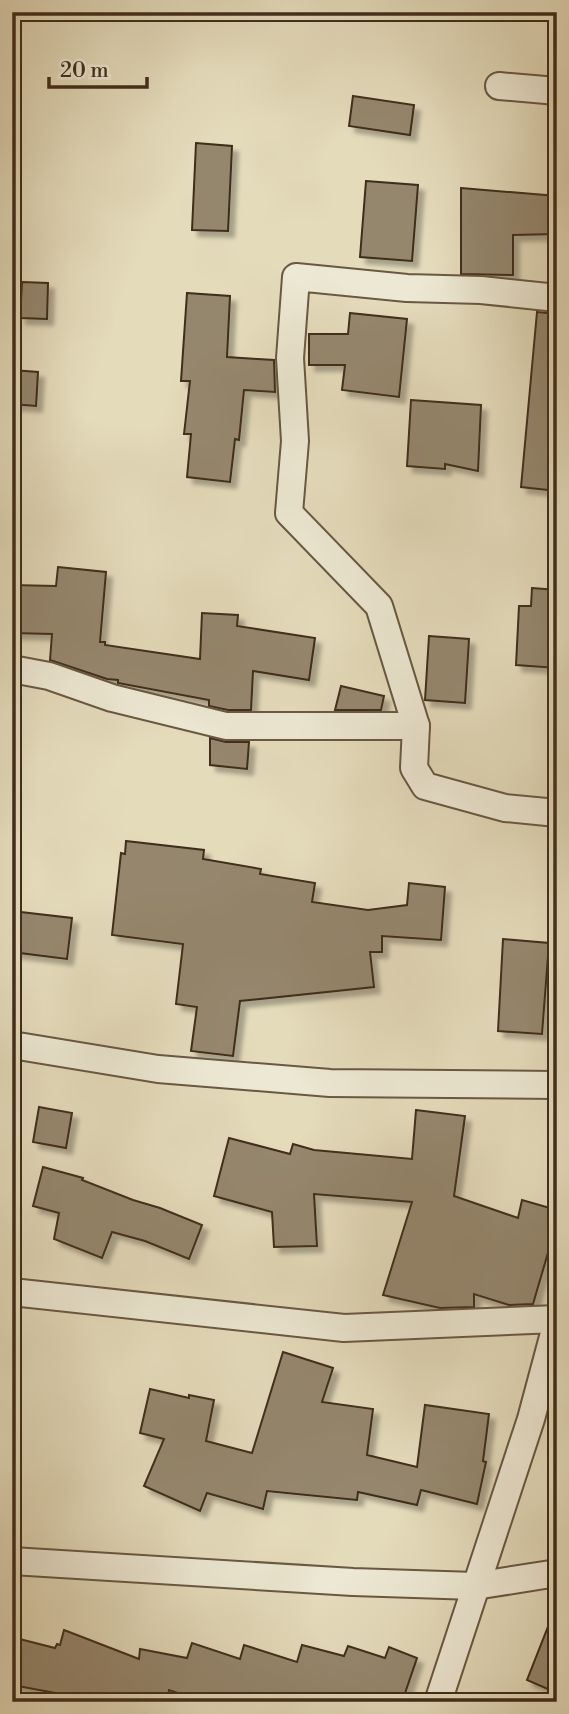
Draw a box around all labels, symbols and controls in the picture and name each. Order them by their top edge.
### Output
scale bar [49,46,147,90]
text: 20 m [60,58,109,84]

